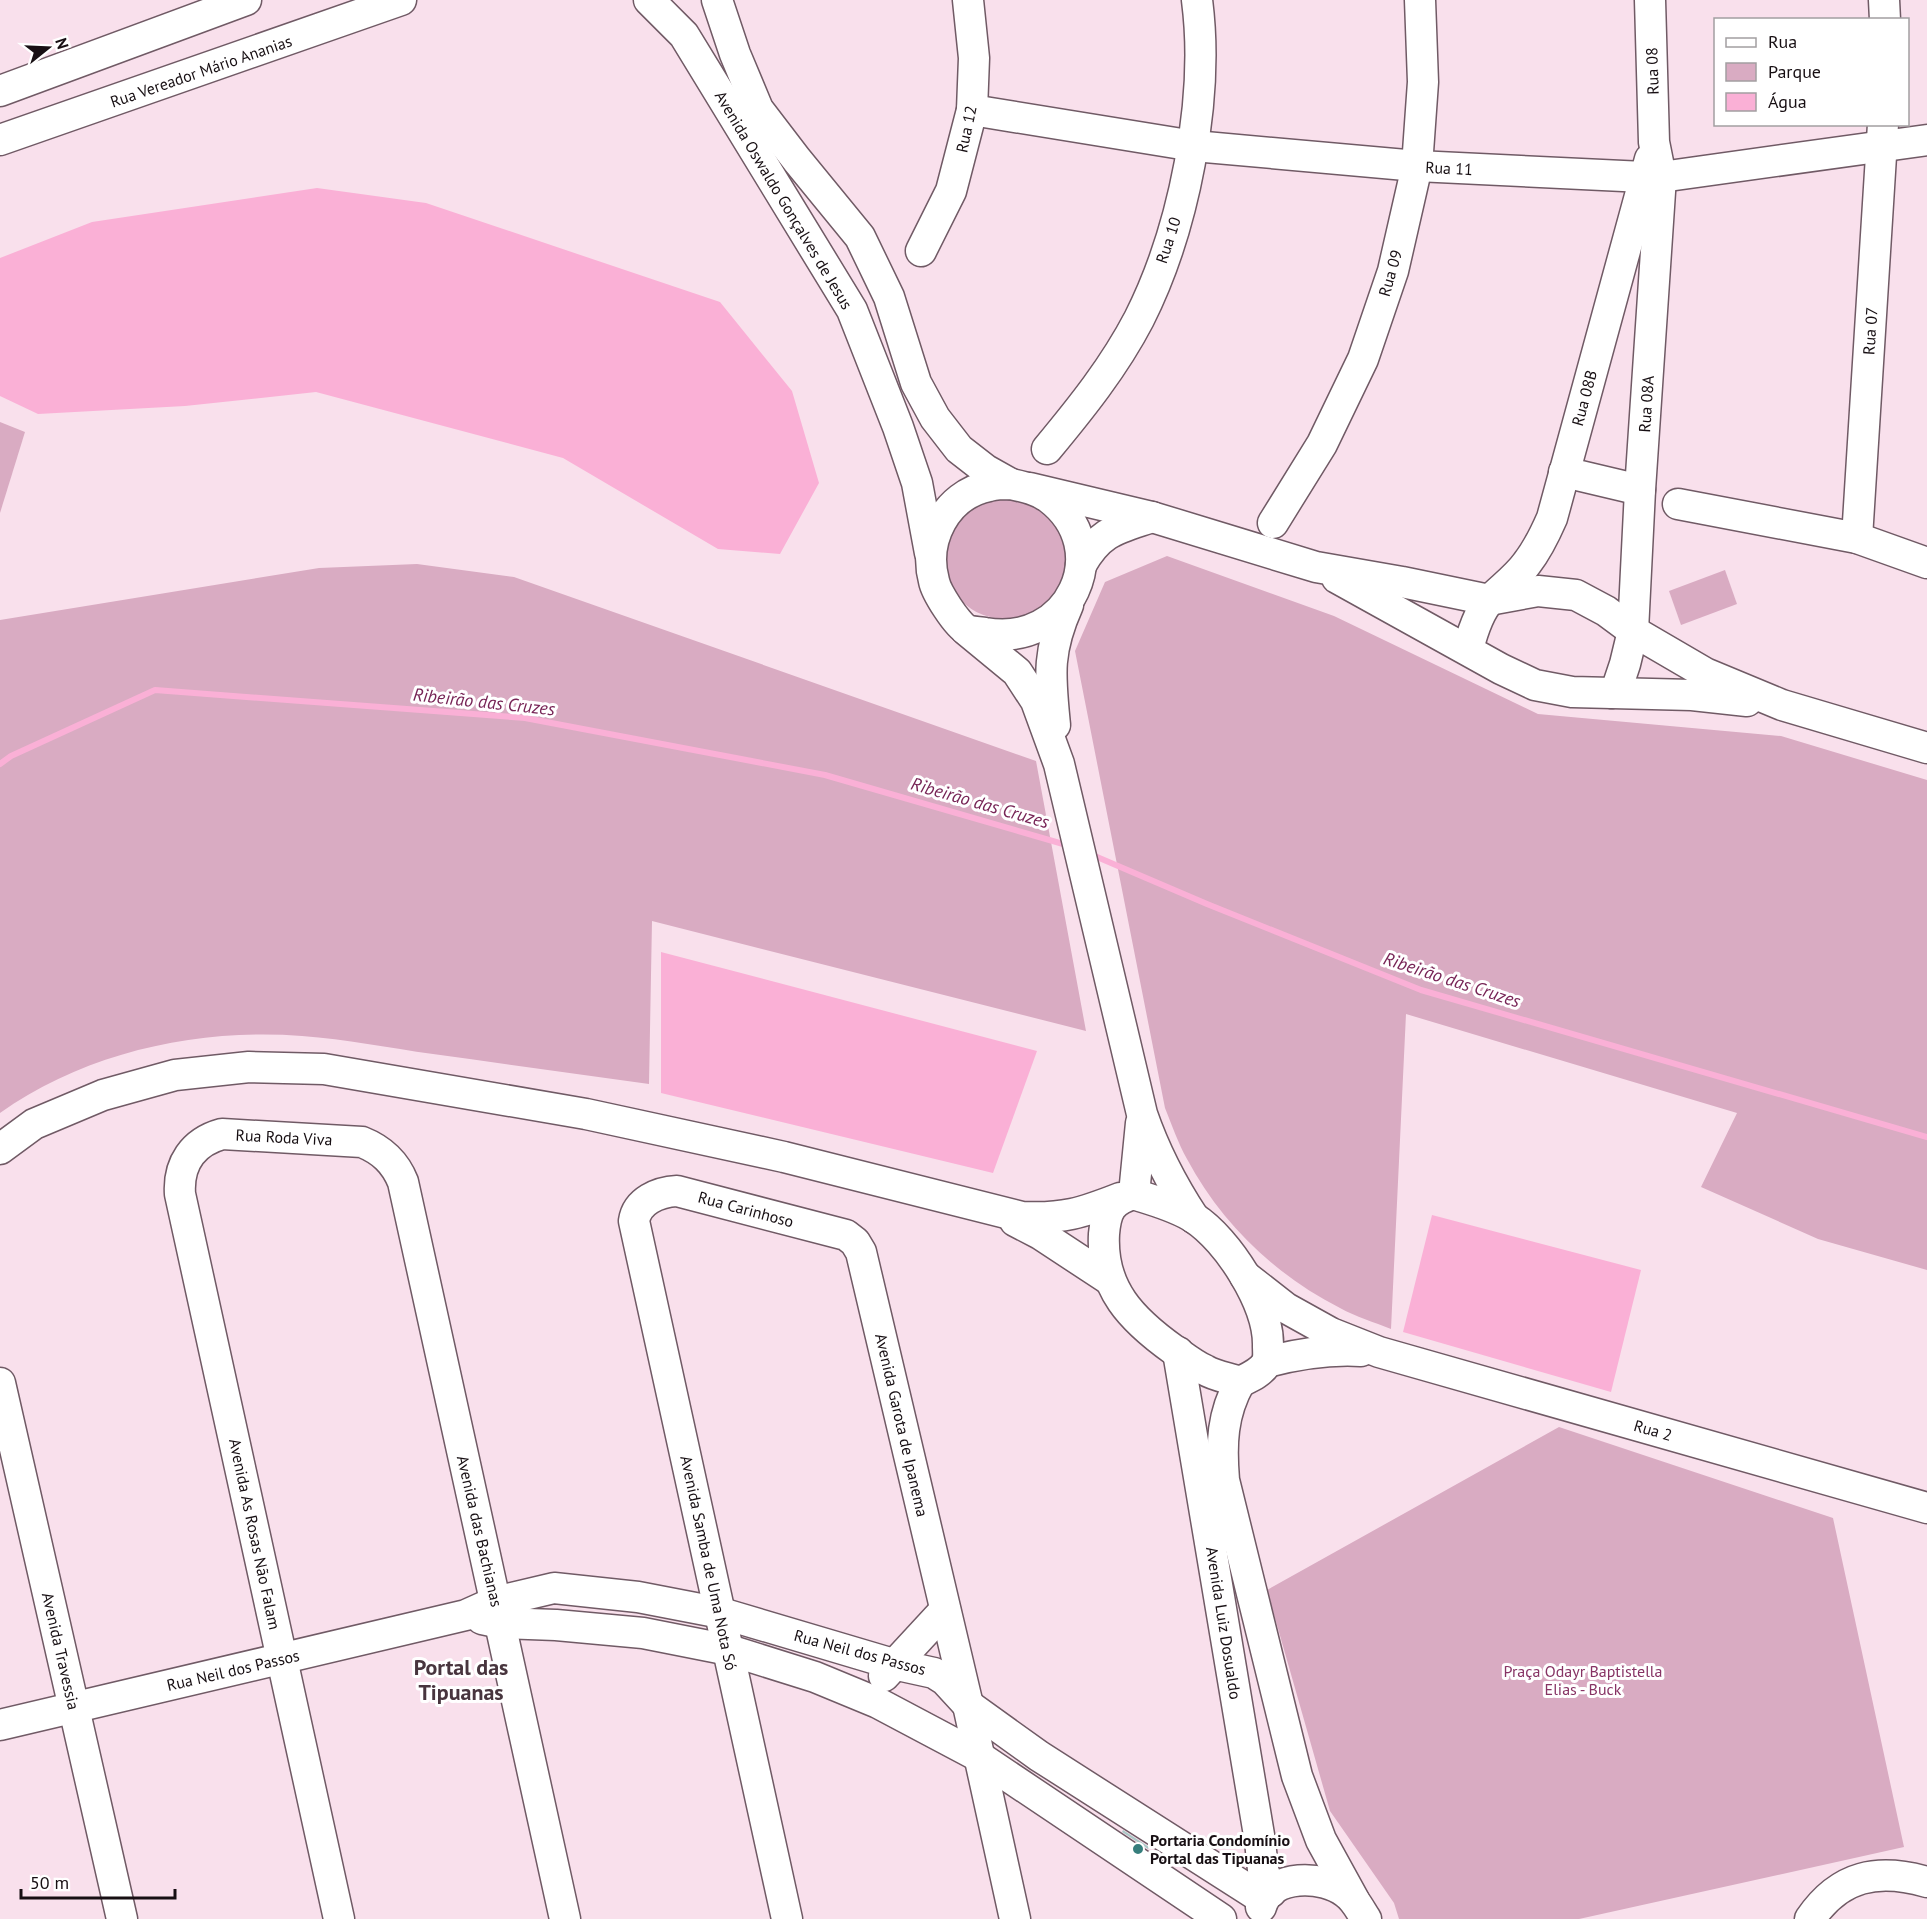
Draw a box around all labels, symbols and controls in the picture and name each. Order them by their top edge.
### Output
north arrow [18,18,78,78]
legend [1714,18,1909,126]
street label: Rua Vereador Mário Ananias [108,30,295,112]
text: Rua [1768,30,1797,53]
text: N [51,35,73,51]
street label: Rua 08 [1641,47,1663,95]
text: Parque [1768,60,1821,83]
street label: Avenida Oswaldo Gonçalves de Jesus [711,87,857,313]
text: Água [1768,90,1807,113]
street label: Rua 12 [951,104,981,154]
street label: Rua 11 [1425,157,1473,179]
street label: Rua 10 [1151,214,1185,266]
street label: Rua 09 [1374,247,1406,299]
street label: Rua 07 [1858,307,1882,355]
street label: Rua 08B [1567,368,1601,428]
street label: Rua 08A [1634,374,1658,433]
water label: Ribeirão das Cruzes [412,683,557,720]
water label: Ribeirão das Cruzes [908,772,1053,833]
water label: Ribeirão das Cruzes [1381,947,1524,1013]
street label: Rua Roda Viva [235,1124,333,1150]
street label: Rua Carinhoso [696,1187,796,1231]
street label: Avenida Garota de Ipanema [871,1331,933,1519]
street label: Rua 2 [1632,1415,1674,1445]
street label: Avenida As Rosas Não Falam [225,1437,285,1631]
street label: Avenida das Bachianas [453,1453,507,1609]
street label: Avenida Samba de Uma Nota Só [676,1454,742,1672]
street label: Avenida Luiz Dosualdo [1202,1545,1246,1701]
street label: Avenida Travessia [38,1590,84,1712]
street label: Rua Neil dos Passos [792,1625,928,1679]
street label: Rua Neil dos Passos [165,1645,302,1695]
district label: Portal das Tipuanas [414,1653,508,1706]
park label: Praça Odayr Baptistella Elias - Buck [1504,1661,1662,1699]
place label: Portaria Condomínio Portal das Tipuanas [1150,1830,1291,1868]
marker: Portaria Condomínio Portal das Tipuanas [1131,1842,1145,1856]
scale bar [21,1862,176,1900]
text: 50 m [30,1871,69,1894]

